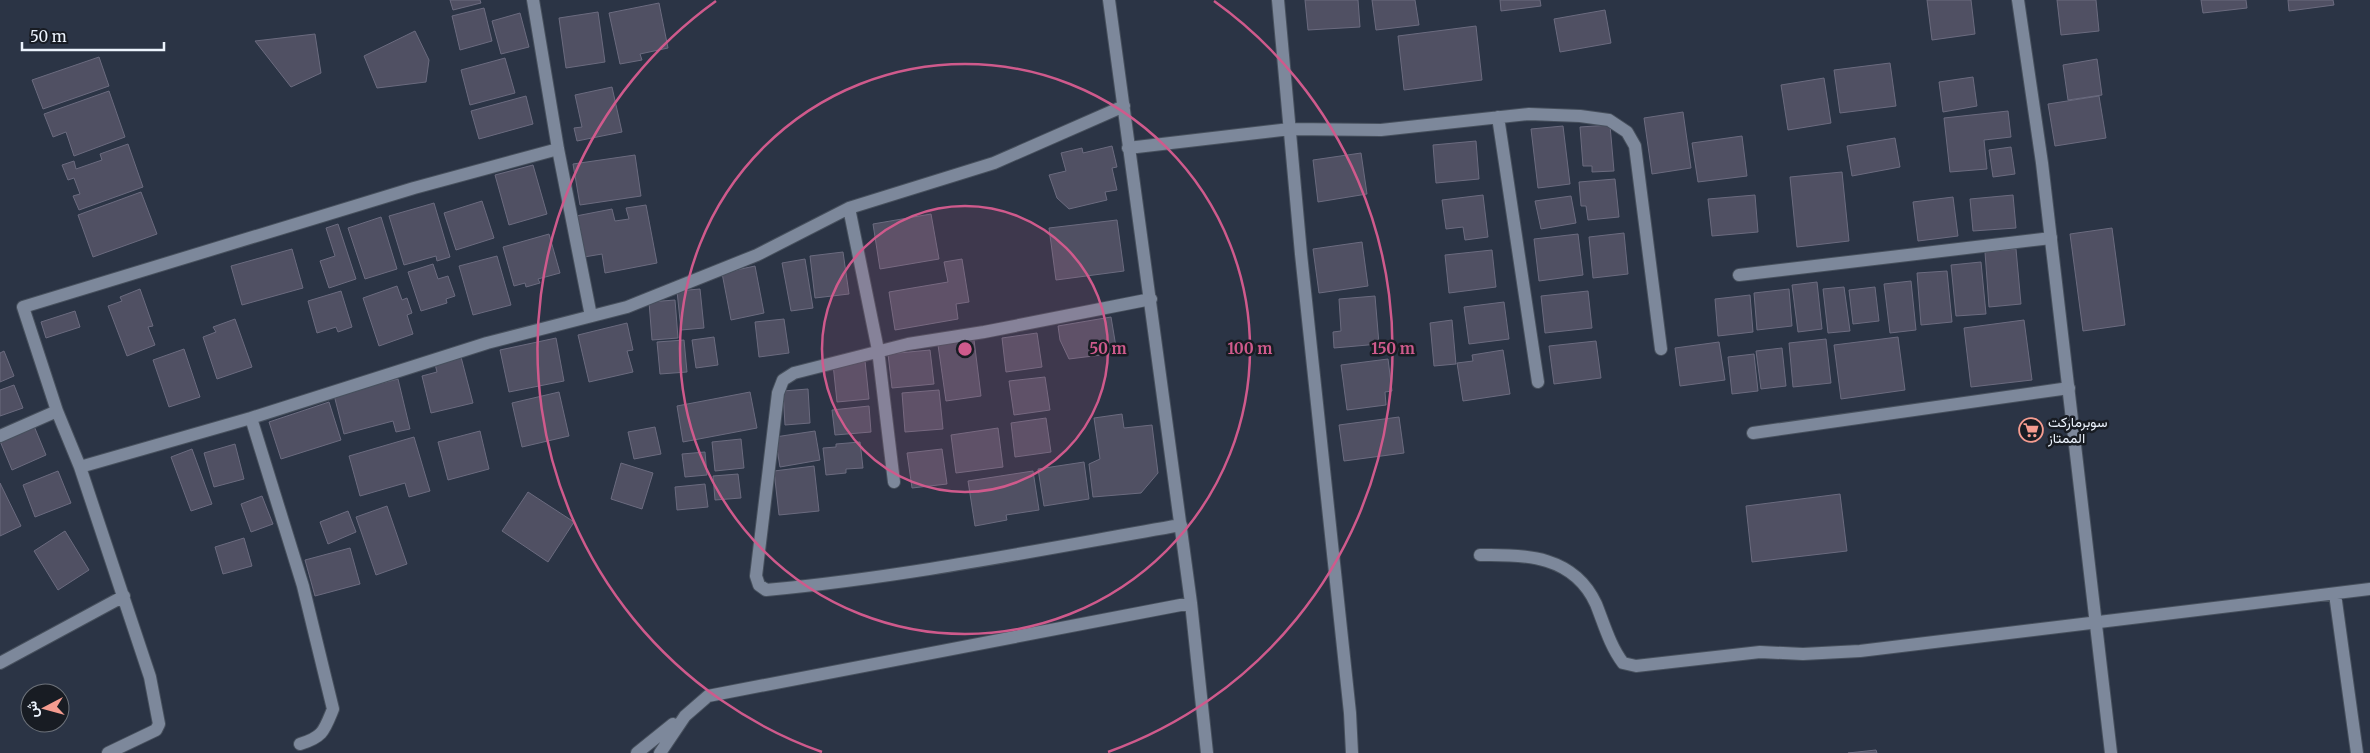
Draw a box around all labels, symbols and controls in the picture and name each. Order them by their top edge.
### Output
scale bar [22,20,165,52]
text: 50 m [30,27,67,46]
text: 50 m [1089,339,1127,358]
text: 100 m [1228,339,1272,358]
text: 150 m [1371,339,1415,358]
centre of rings [956,340,974,358]
place label: سوبرماركت الممتاز [2047,413,2108,447]
supermarket icon: سوبرماركت الممتاز [2018,417,2044,443]
north arrow [20,683,70,733]
text: ش [22,700,42,719]

